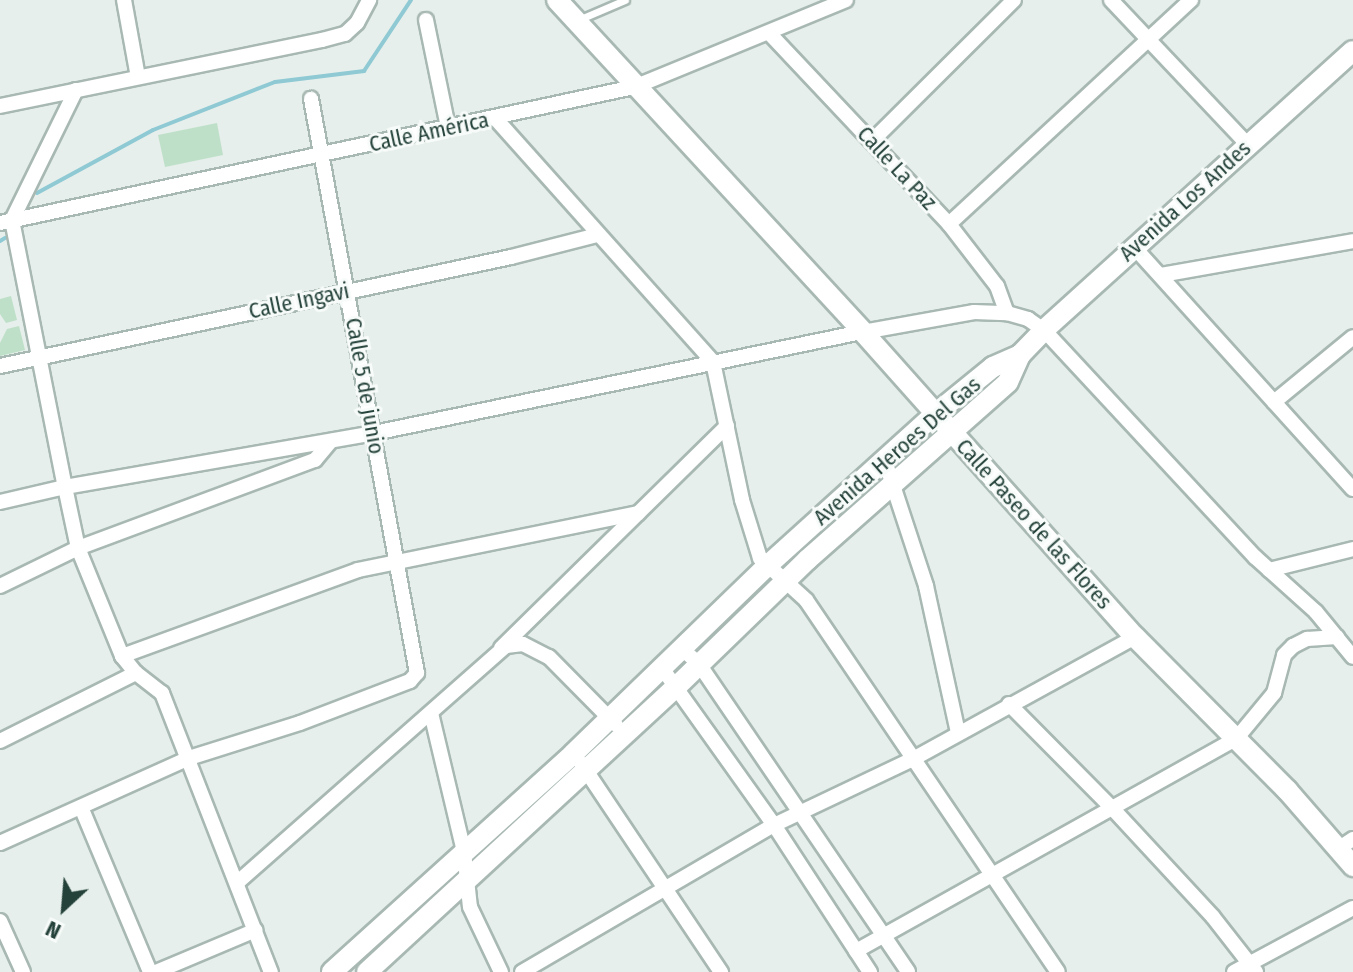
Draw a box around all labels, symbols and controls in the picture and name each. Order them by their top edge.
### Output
street label: Calle América [367,106,491,158]
street label: Calle La Paz [852,121,942,215]
street label: Avenida Los Andes [1114,135,1256,267]
street label: Calle Ingavi [246,277,352,325]
street label: Calle 5 de junio [340,316,390,456]
street label: Avenida Heroes Del Gas [808,371,986,531]
street label: Calle Paseo de las Flores [951,434,1117,614]
north arrow [24,868,104,948]
text: N [41,915,65,945]

